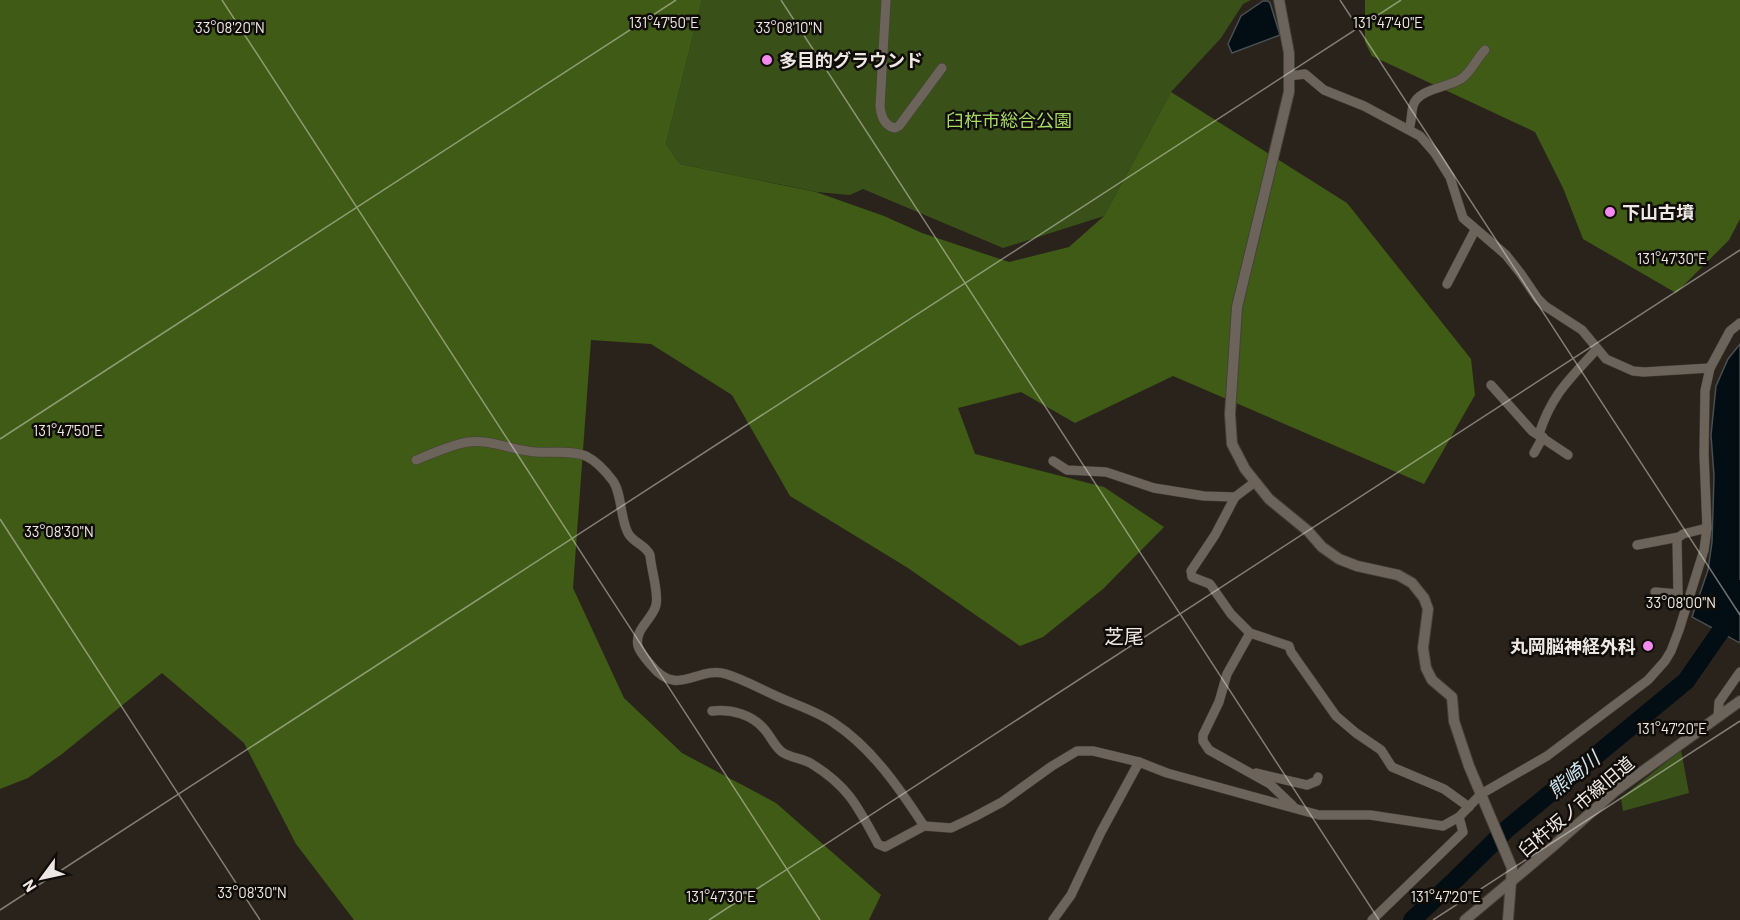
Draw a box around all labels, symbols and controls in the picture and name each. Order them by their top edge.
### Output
text: 131°47'50"E [629,13,699,31]
text: 131°47'40"E [1353,13,1423,31]
text: 33°08'20"N [195,18,265,36]
text: 33°08'10"N [755,18,823,36]
place label: 多目的グラウンド [779,49,923,71]
marker: 多目的グラウンド [760,53,774,67]
park label: 臼杵市総合公園 [946,109,1072,131]
place label: 下山古墳 [1622,201,1694,223]
marker: 下山古墳 [1603,205,1617,219]
text: 131°47'30"E [1637,249,1707,267]
text: 131°47'50"E [33,421,103,439]
text: 33°08'30"N [24,522,94,540]
text: 33°08'00"N [1646,593,1716,611]
district label: 芝尾 [1104,624,1144,648]
place label: 丸岡脳神経外科 [1510,635,1636,657]
marker: 丸岡脳神経外科 [1641,639,1655,653]
text: 131°47'20"E [1637,719,1707,737]
water label: 熊崎川 [1542,745,1605,802]
street label: 臼杵坂ノ市線旧道 [1514,751,1638,861]
north arrow [12,848,72,908]
text: N [18,877,40,896]
text: 33°08'30"N [217,883,287,901]
text: 131°47'30"E [686,887,756,905]
text: 131°47'20"E [1411,887,1481,905]

